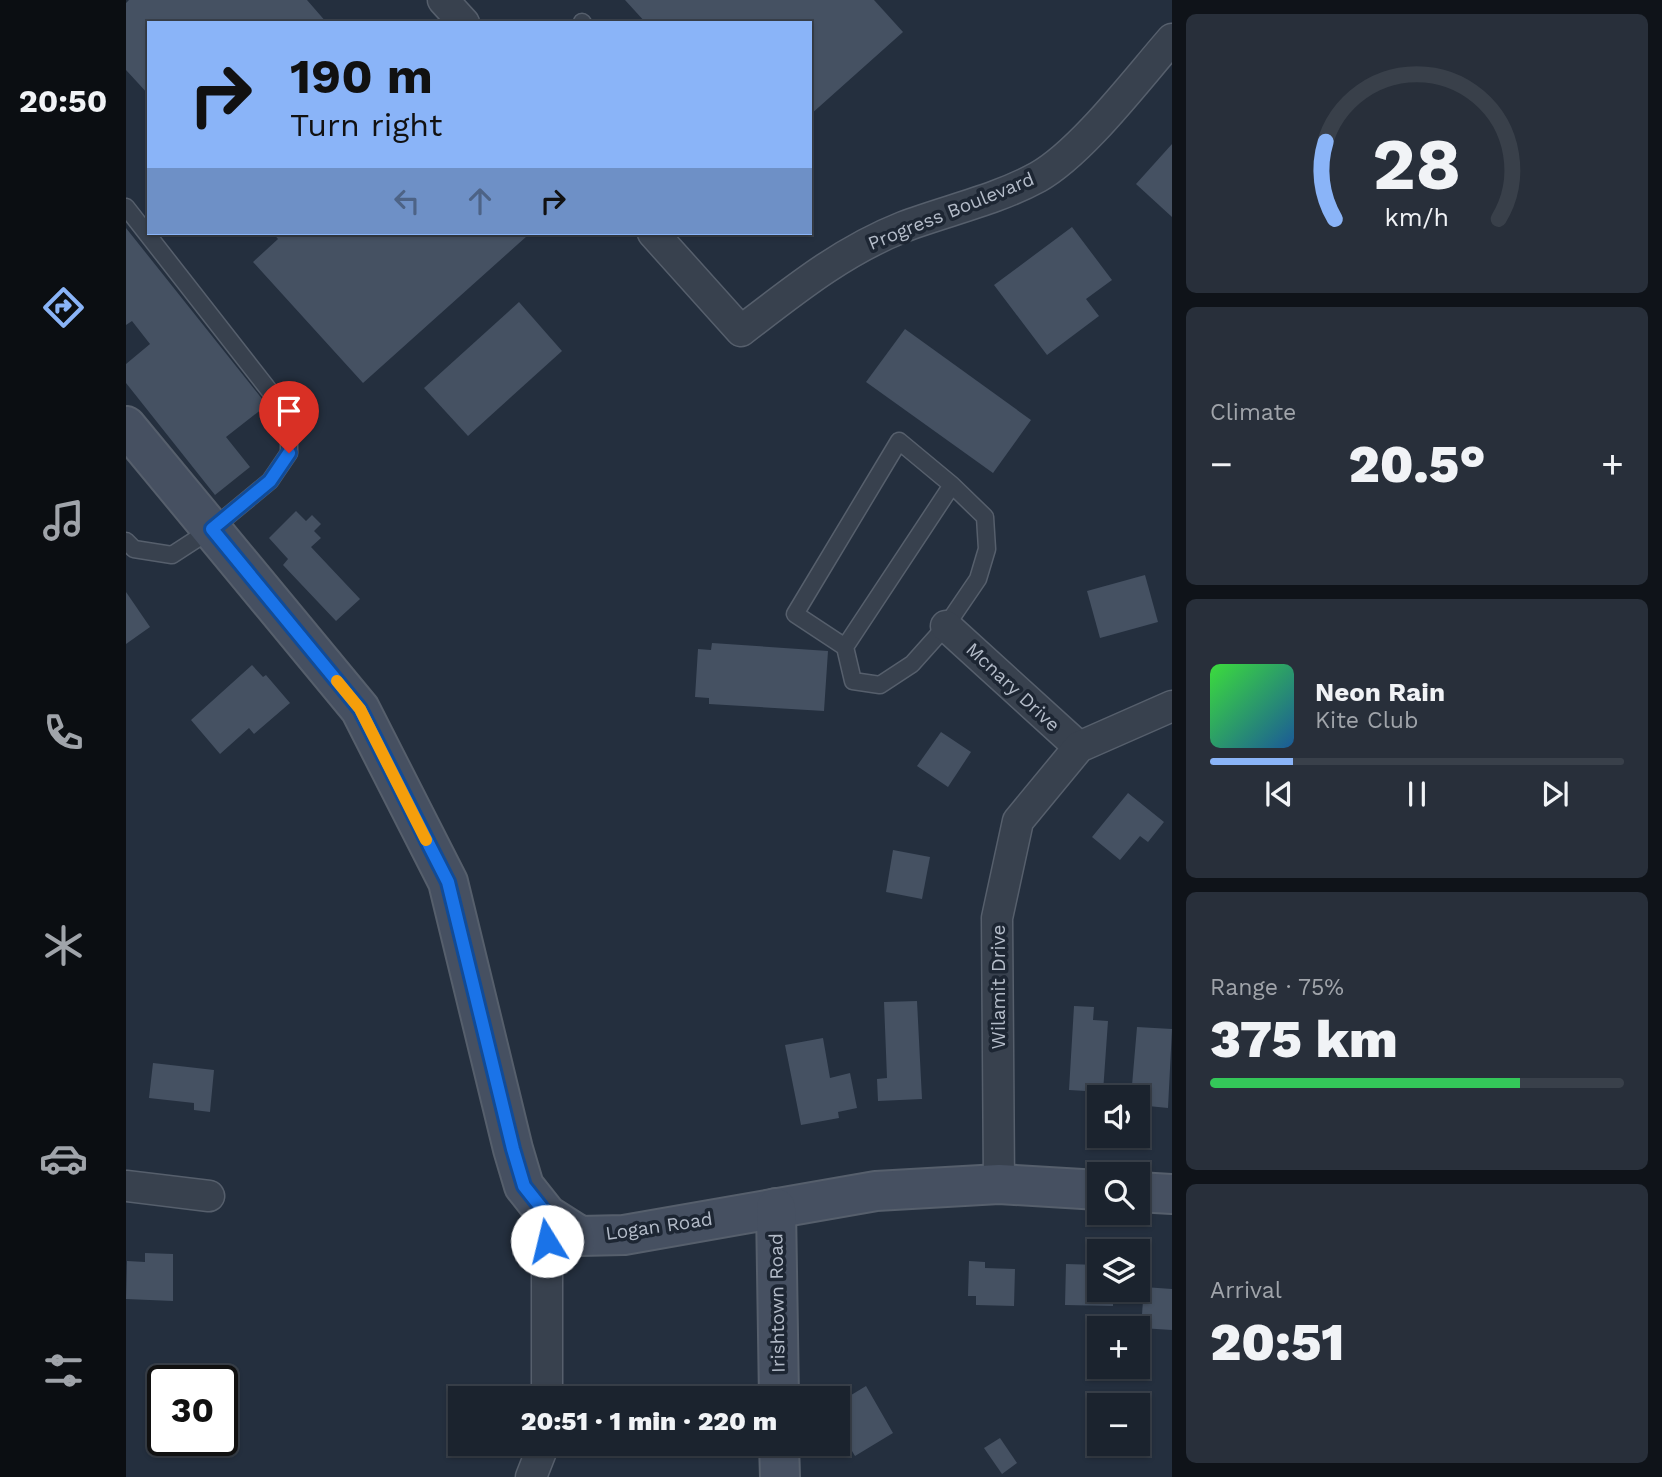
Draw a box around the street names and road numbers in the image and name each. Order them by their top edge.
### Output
street label: Progress Boulevard [865,167,1037,255]
street label: Mcnary Drive [961,638,1065,736]
street label: Wilamit Drive [987,925,1010,1049]
street label: Logan Road [604,1207,714,1245]
street label: Irishtown Road [764,1233,790,1373]

